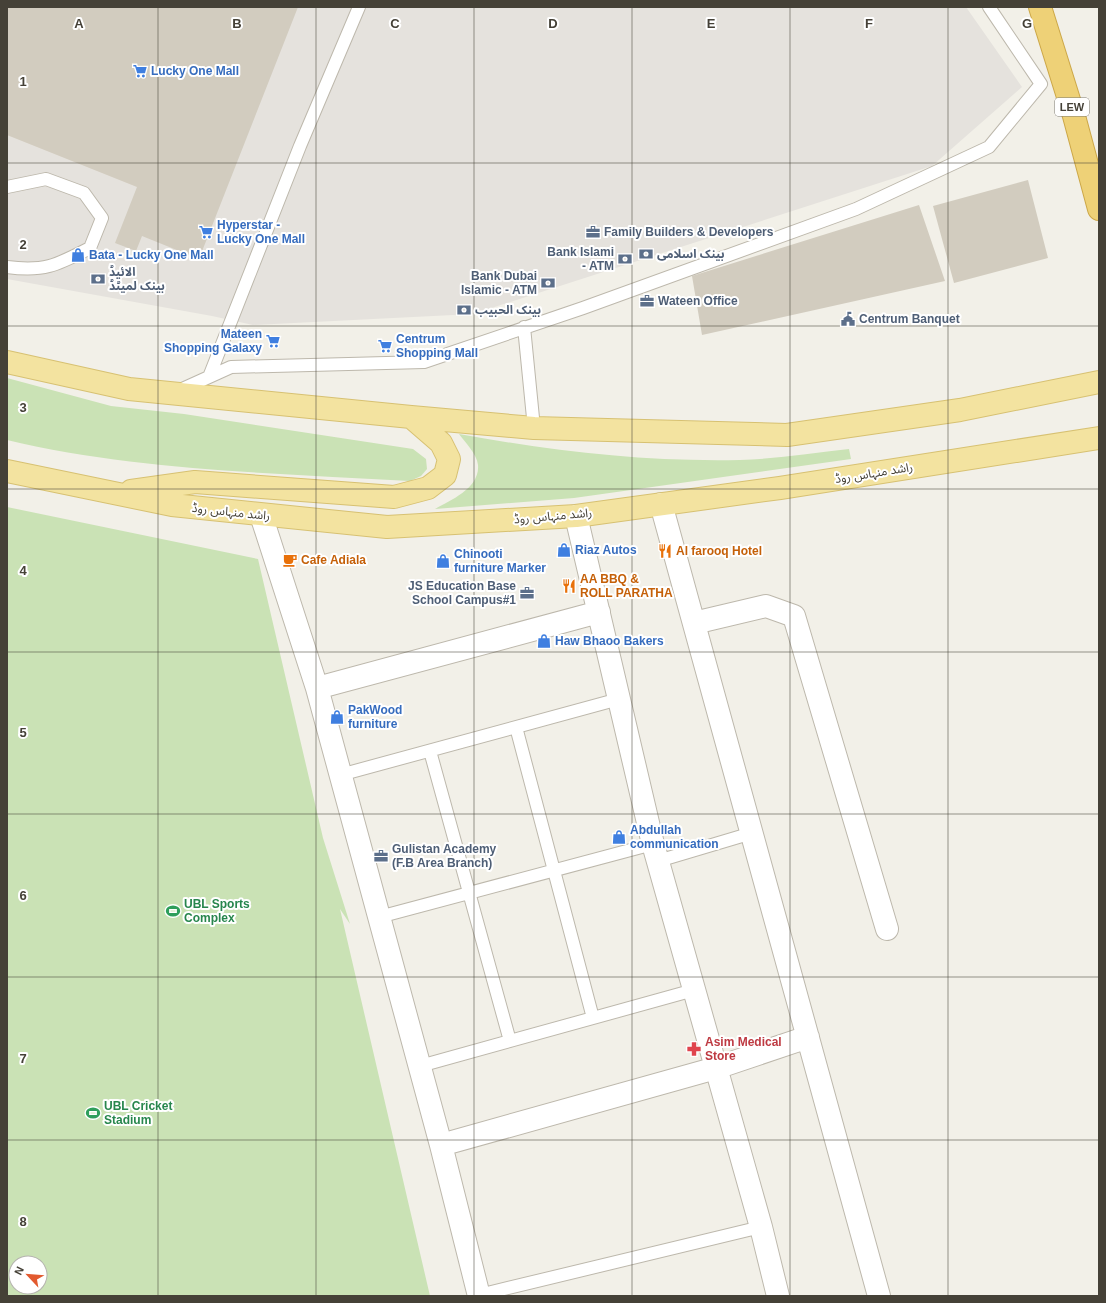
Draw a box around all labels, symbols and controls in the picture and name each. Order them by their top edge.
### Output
text: A [74,16,84,31]
text: B [232,16,242,31]
text: C [390,16,400,31]
text: D [548,16,558,31]
text: E [707,16,716,31]
text: F [865,16,873,31]
text: G [1022,16,1032,31]
supermarket icon: Lucky One Mall [132,63,148,79]
place label: Lucky One Mall [151,64,239,78]
text: 1 [19,74,27,89]
road number: LEW [1055,98,1089,116]
place label: Hyperstar - Lucky One Mall [217,218,305,246]
supermarket icon: Hyperstar - Lucky One Mall [198,224,214,240]
office icon: Family Builders & Developers [585,224,601,240]
place label: Family Builders & Developers [604,225,774,239]
text: 2 [19,237,27,252]
place label: Bank Islami - ATM [547,245,614,273]
bank icon: بینک اسلامی [638,246,654,262]
shop icon: Bata - Lucky One Mall [70,247,86,263]
place label: بینک اسلامی [657,247,725,261]
place label: Bata - Lucky One Mall [89,248,214,262]
bank icon: Bank Islami - ATM [617,251,633,267]
place label: الائیڈ بینک لمیٹڈ [109,264,165,293]
place label: Bank Dubai Islamic - ATM [461,269,537,297]
bank icon: الائیڈ بینک لمیٹڈ [90,271,106,287]
bank icon: Bank Dubai Islamic - ATM [540,275,556,291]
office icon: Wateen Office [639,293,655,309]
place label: Wateen Office [658,294,738,308]
bank icon: بينک الحبيب [456,302,472,318]
place label: بينک الحبيب [475,303,541,317]
public building icon: Centrum Banquet [840,311,856,327]
place label: Centrum Banquet [859,312,960,326]
place label: Mateen Shopping Galaxy [164,327,262,355]
place label: Centrum Shopping Mall [396,332,478,360]
supermarket icon: Mateen Shopping Galaxy [265,333,281,349]
supermarket icon: Centrum Shopping Mall [377,338,393,354]
text: 3 [19,400,27,415]
street label: راشد منہاس روڈ [834,460,914,487]
street label: راشد منہاس روڈ [191,501,271,524]
street label: راشد منہاس روڈ [513,505,593,527]
shop icon: Riaz Autos [556,542,572,558]
place label: Riaz Autos [575,543,637,557]
restaurant icon: Al farooq Hotel [657,543,673,559]
place label: Al farooq Hotel [676,544,762,558]
place label: Chinooti furniture Marker [454,547,546,575]
cafe icon: Cafe Adiala [282,552,298,568]
place label: Cafe Adiala [301,553,366,567]
shop icon: Chinooti furniture Marker [435,553,451,569]
text: 4 [19,563,27,578]
place label: AA BBQ & ROLL PARATHA [580,572,673,600]
restaurant icon: AA BBQ & ROLL PARATHA [561,578,577,594]
place label: JS Education Base School Campus#1 [408,579,516,607]
office icon: JS Education Base School Campus#1 [519,585,535,601]
shop icon: Haw Bhaoo Bakers [536,633,552,649]
place label: Haw Bhaoo Bakers [555,634,664,648]
place label: PakWood furniture [348,703,402,731]
shop icon: PakWood furniture [329,709,345,725]
text: 5 [19,725,27,740]
place label: Abdullah communication [630,823,719,851]
shop icon: Abdullah communication [611,829,627,845]
place label: Gulistan Academy (F.B Area Branch) [392,842,497,870]
office icon: Gulistan Academy (F.B Area Branch) [373,848,389,864]
text: 6 [19,888,27,903]
place label: UBL Sports Complex [184,897,250,925]
sports icon: UBL Sports Complex [165,903,181,919]
place label: Asim Medical Store [705,1035,782,1063]
pharmacy icon: Asim Medical Store [686,1041,702,1057]
text: 7 [19,1051,27,1066]
place label: UBL Cricket Stadium [104,1099,172,1127]
sports icon: UBL Cricket Stadium [85,1105,101,1121]
text: 8 [19,1214,27,1229]
north arrow [8,1255,48,1295]
text: N [12,1264,26,1277]

